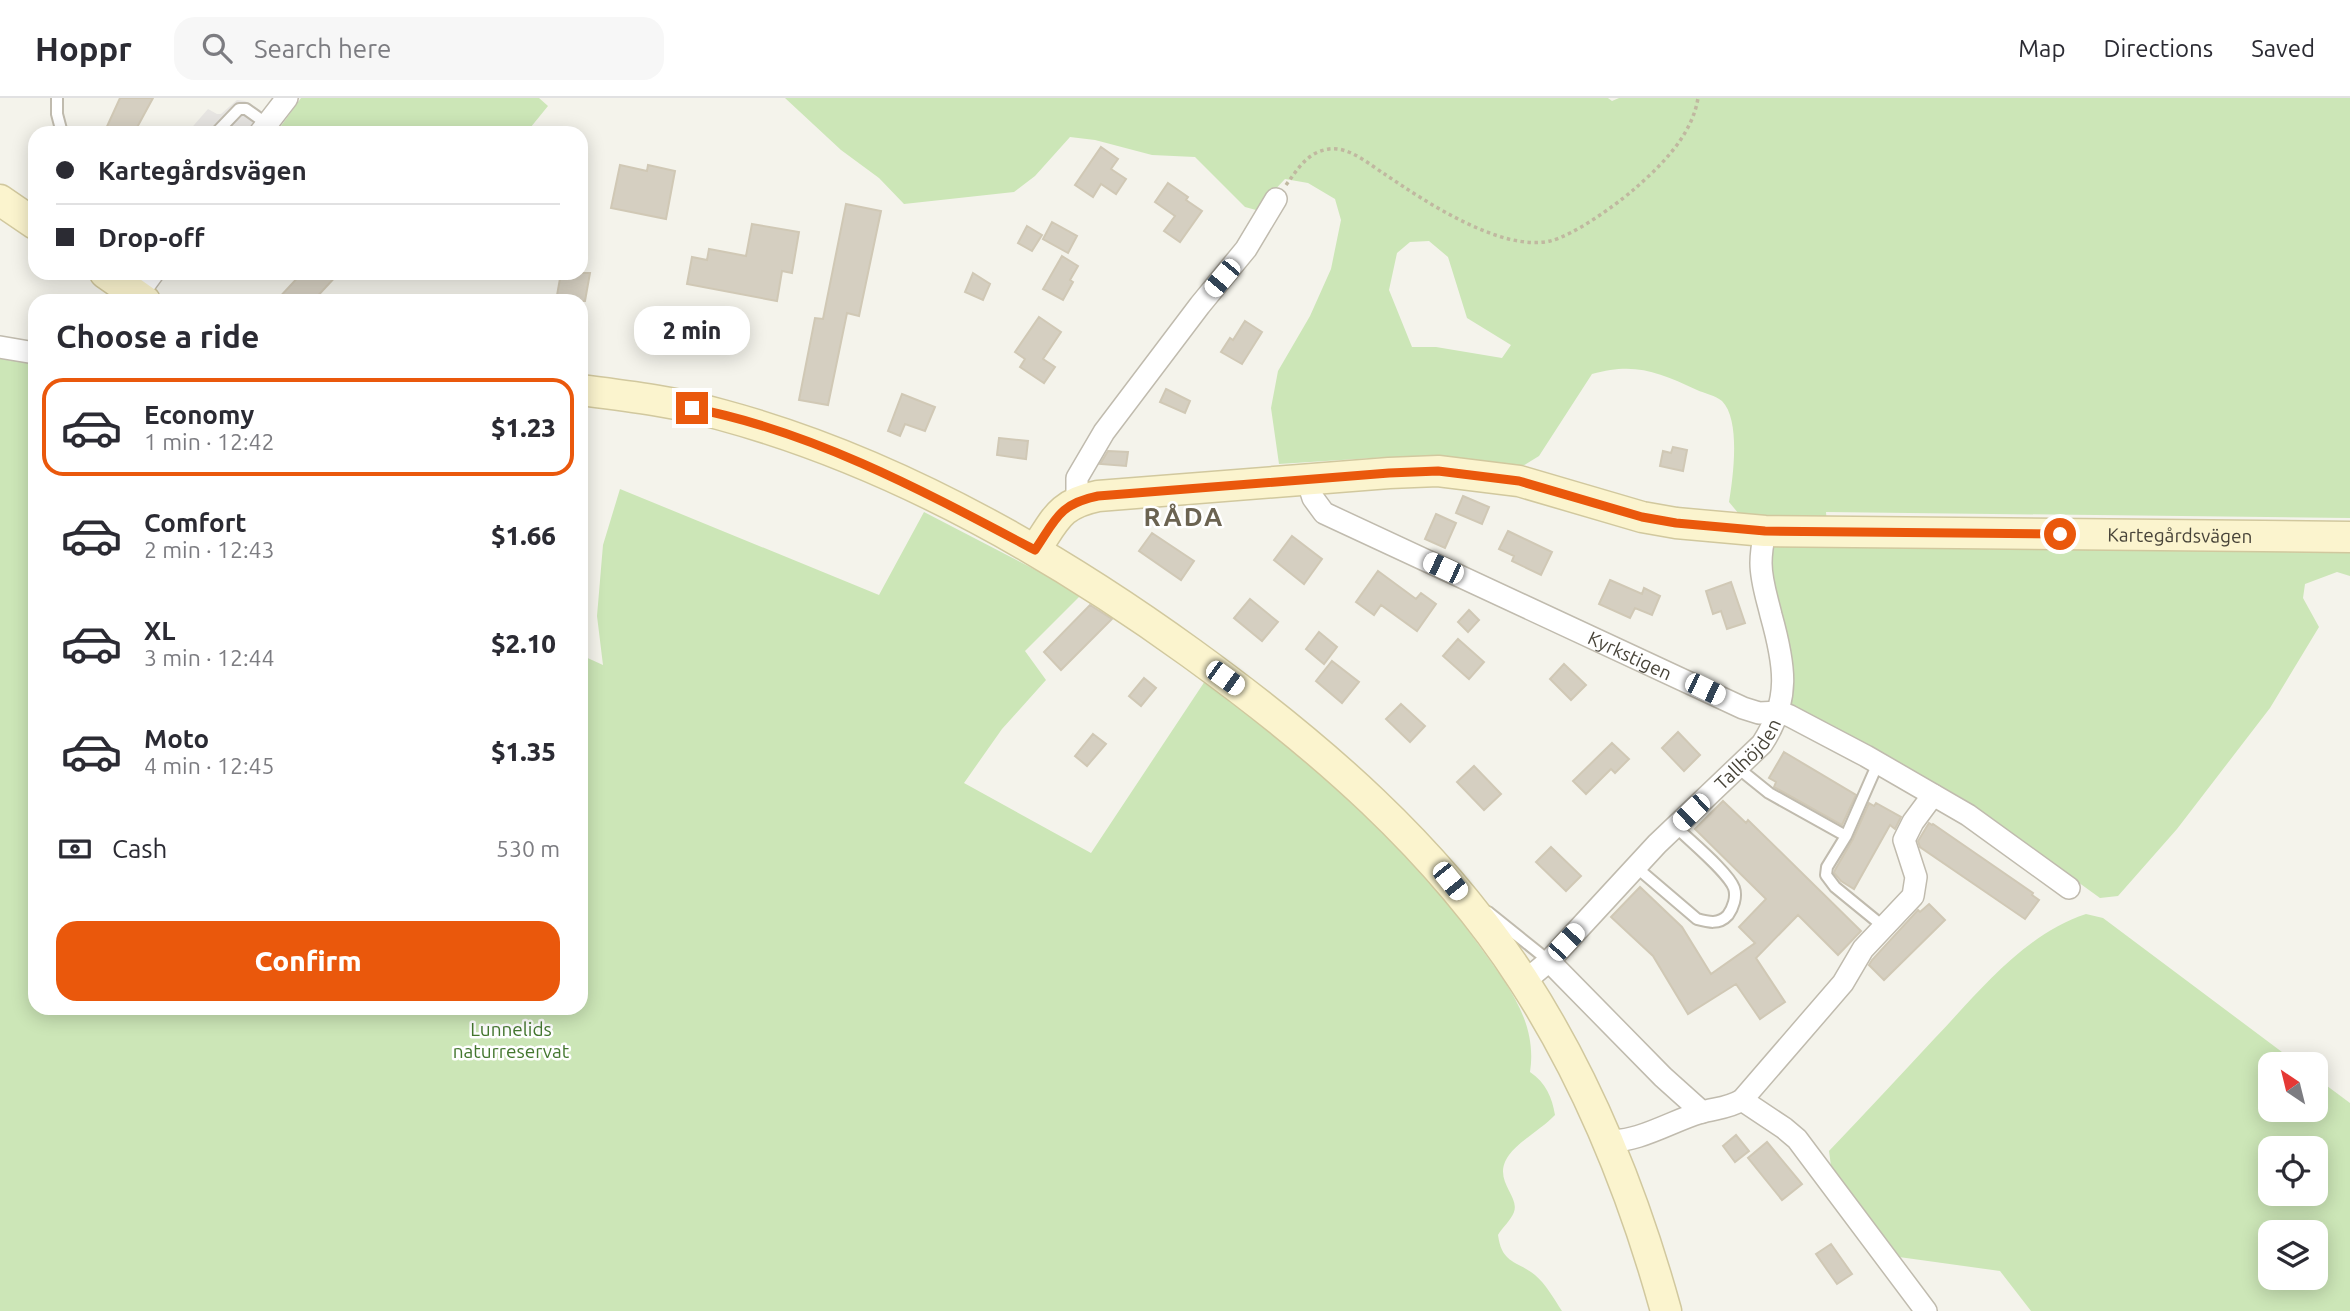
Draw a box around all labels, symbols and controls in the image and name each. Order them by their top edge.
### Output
search box [174,17,664,80]
icon: search [198,29,236,67]
text: Hoppr [35,30,132,67]
text: Search here [254,34,391,63]
text: Map [2018,35,2065,62]
text: Directions [2103,35,2213,62]
text: Saved [2251,35,2315,62]
text: Kartegårdsvägen [98,156,307,185]
text: Drop-off [98,223,205,252]
car [1201,255,1244,301]
callout: 2 min [634,306,750,356]
text: Choose a ride [56,318,259,354]
text: 2 min [663,318,721,343]
route end [676,392,708,424]
icon: car [60,396,123,459]
text: Economy [144,400,254,429]
text: $1.23 [491,413,556,442]
text: 1 min · 12:42 [144,429,275,454]
district label: RÅDA [1144,502,1224,531]
icon: car [60,504,123,567]
text: Comfort [144,508,247,537]
route start [2044,518,2076,550]
text: $1.66 [491,521,556,550]
street label: Kartegårdsvägen [2107,524,2252,547]
text: 2 min · 12:43 [144,537,275,562]
car [1420,550,1467,586]
icon: car [60,612,123,675]
text: XL [144,616,175,645]
street label: Kyrkstigen [1584,626,1675,684]
text: $2.10 [491,629,556,658]
text: 3 min · 12:44 [144,645,275,670]
car [1202,657,1249,699]
car [1682,670,1729,708]
street label: Tallhöjden [1710,715,1785,794]
icon: car [60,720,123,783]
text: Moto [144,724,209,753]
text: $1.35 [491,737,556,766]
text: 4 min · 12:45 [144,753,275,778]
car [1669,790,1714,834]
icon: cash [56,830,94,868]
text: Cash [112,834,167,863]
text: 530 m [496,836,560,861]
car [1429,858,1472,904]
car [1544,919,1589,965]
button: Confirm [56,921,560,1001]
park label: Lunnelids naturreservat [453,1018,570,1062]
north arrow [2258,1052,2328,1122]
map controls [2258,1052,2328,1290]
button: locate [2258,1136,2328,1206]
button: layers [2258,1220,2328,1290]

